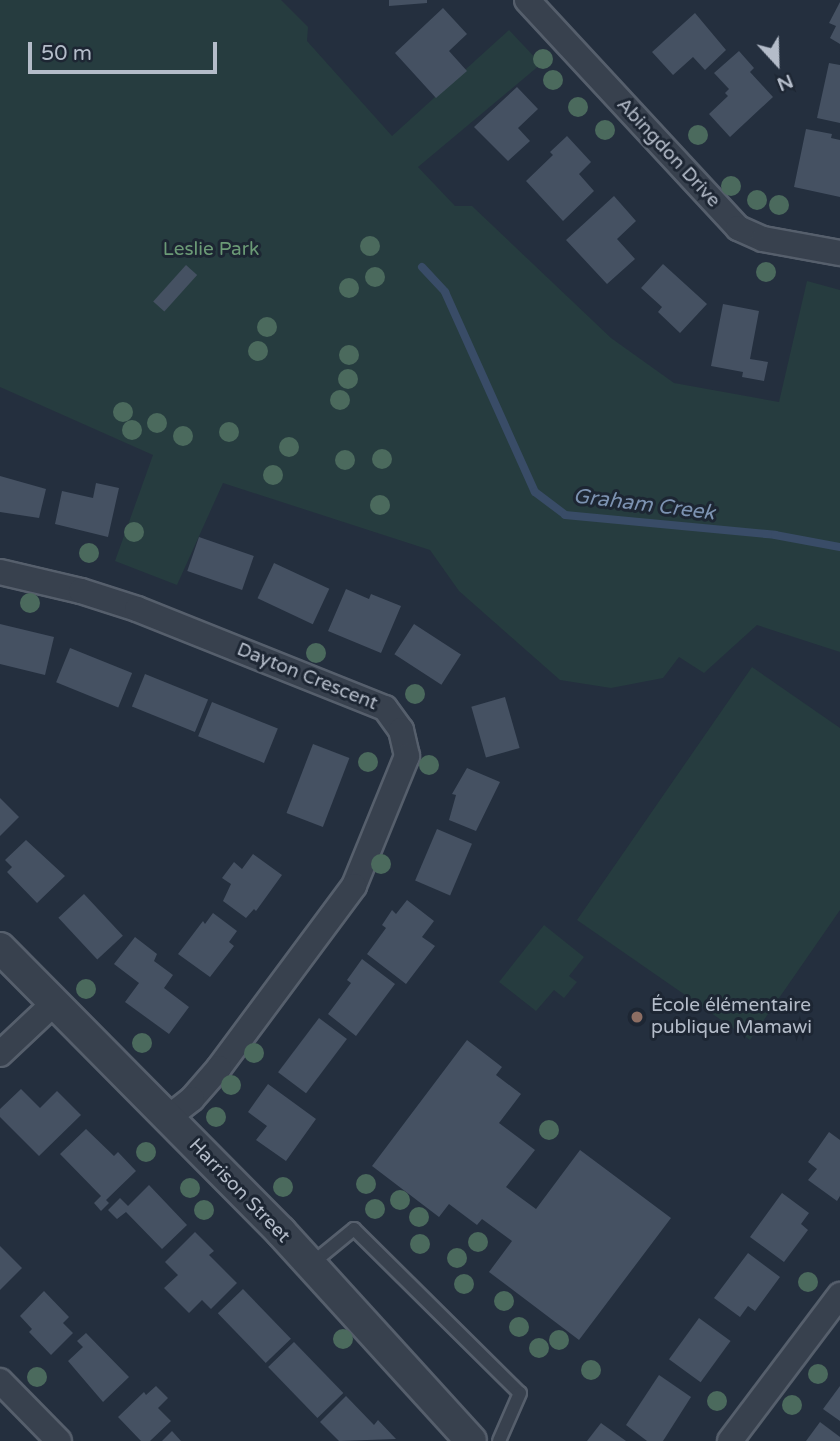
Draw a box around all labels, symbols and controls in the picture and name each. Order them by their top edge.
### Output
scale bar [32,28,220,72]
north arrow [742,28,812,98]
text: 50 m [41,41,92,66]
text: N [774,69,796,96]
street label: Abingdon Drive [612,94,724,212]
park label: Leslie Park [163,239,259,261]
water label: Graham Creek [572,484,716,526]
street label: Dayton Crescent [233,638,381,716]
place label: École élémentaire publique Mamawi [651,995,812,1039]
marker: École élémentaire publique Mamawi [629,1009,645,1025]
street label: Harrison Street [184,1134,294,1248]

